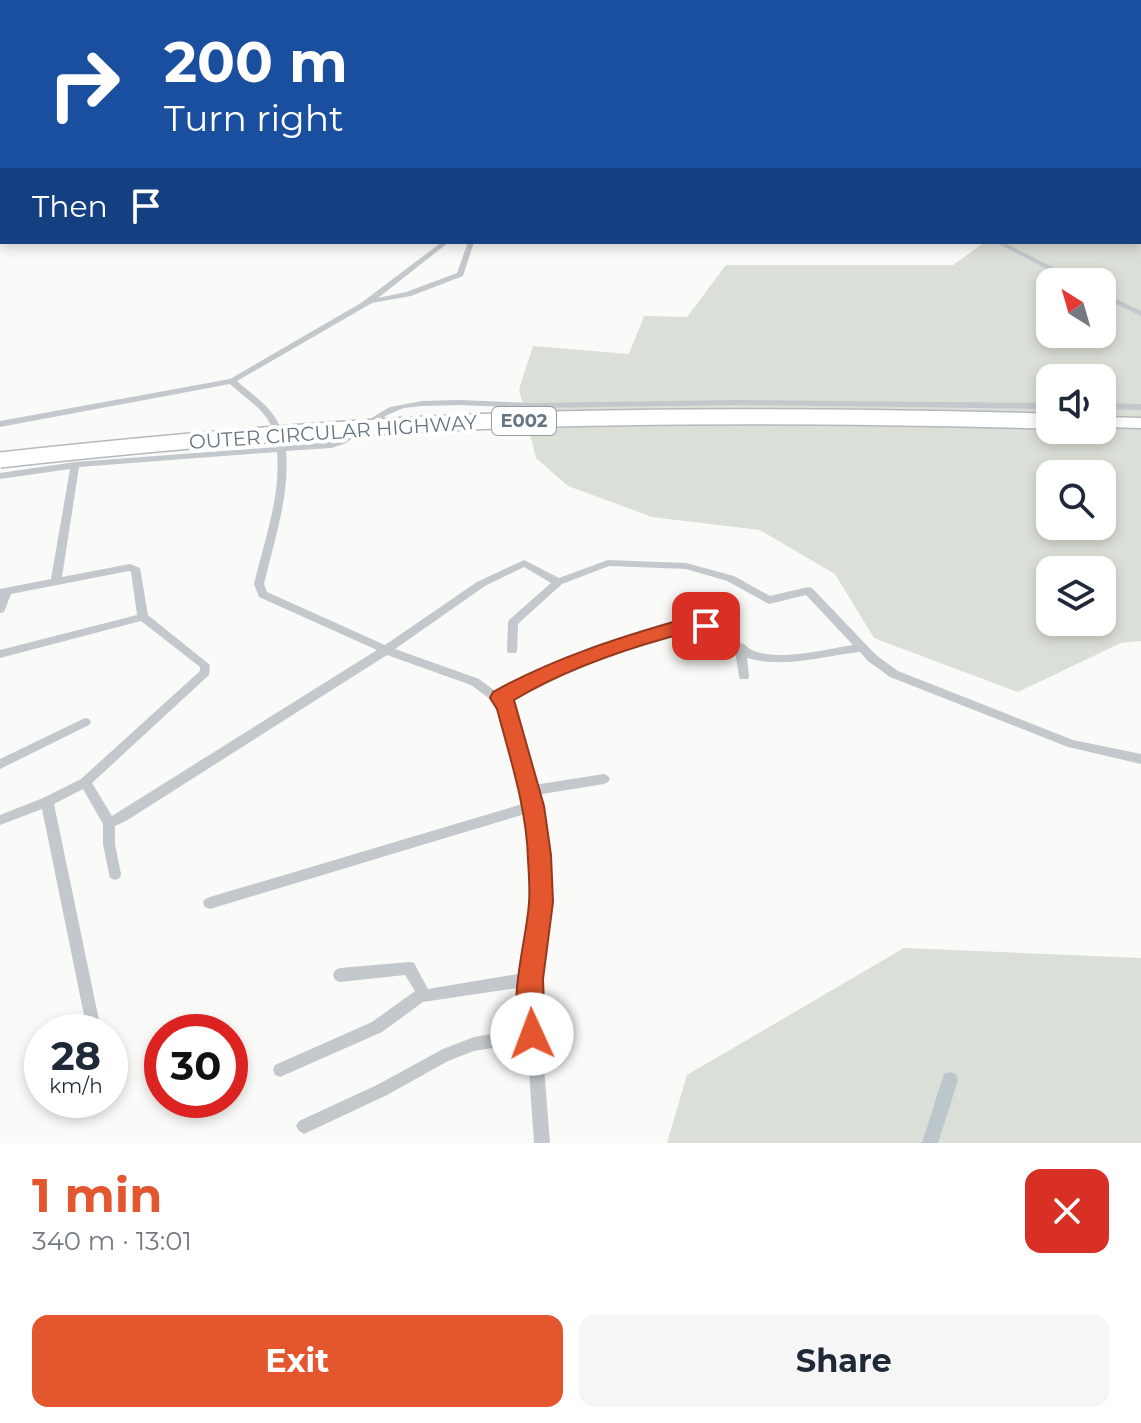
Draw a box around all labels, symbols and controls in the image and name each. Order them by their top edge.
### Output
text: 200 m [164,28,348,96]
icon: right [32,32,136,136]
text: Turn right [164,96,344,140]
icon: arrive [124,184,168,228]
text: Then [32,188,108,225]
north arrow [1036,268,1116,348]
map controls [1036,268,1116,636]
button: sound [1036,364,1116,444]
road number: E002 [492,407,556,435]
street label: OUTER CIRCULAR HIGHWAY [188,410,478,454]
button: search [1036,460,1116,540]
button: layers [1036,556,1116,636]
pin [672,592,740,660]
icon: arrive [684,604,728,648]
position arrow [490,992,574,1076]
speed limit sign: 30 [144,1014,248,1118]
text: 28 [51,1031,101,1080]
text: km/h [49,1074,103,1098]
text: 1 min [32,1166,162,1224]
button: close [1025,1169,1109,1253]
text: 340 m · 13:01 [32,1225,192,1257]
button: Exit [32,1315,563,1407]
button: Share [579,1315,1109,1407]

